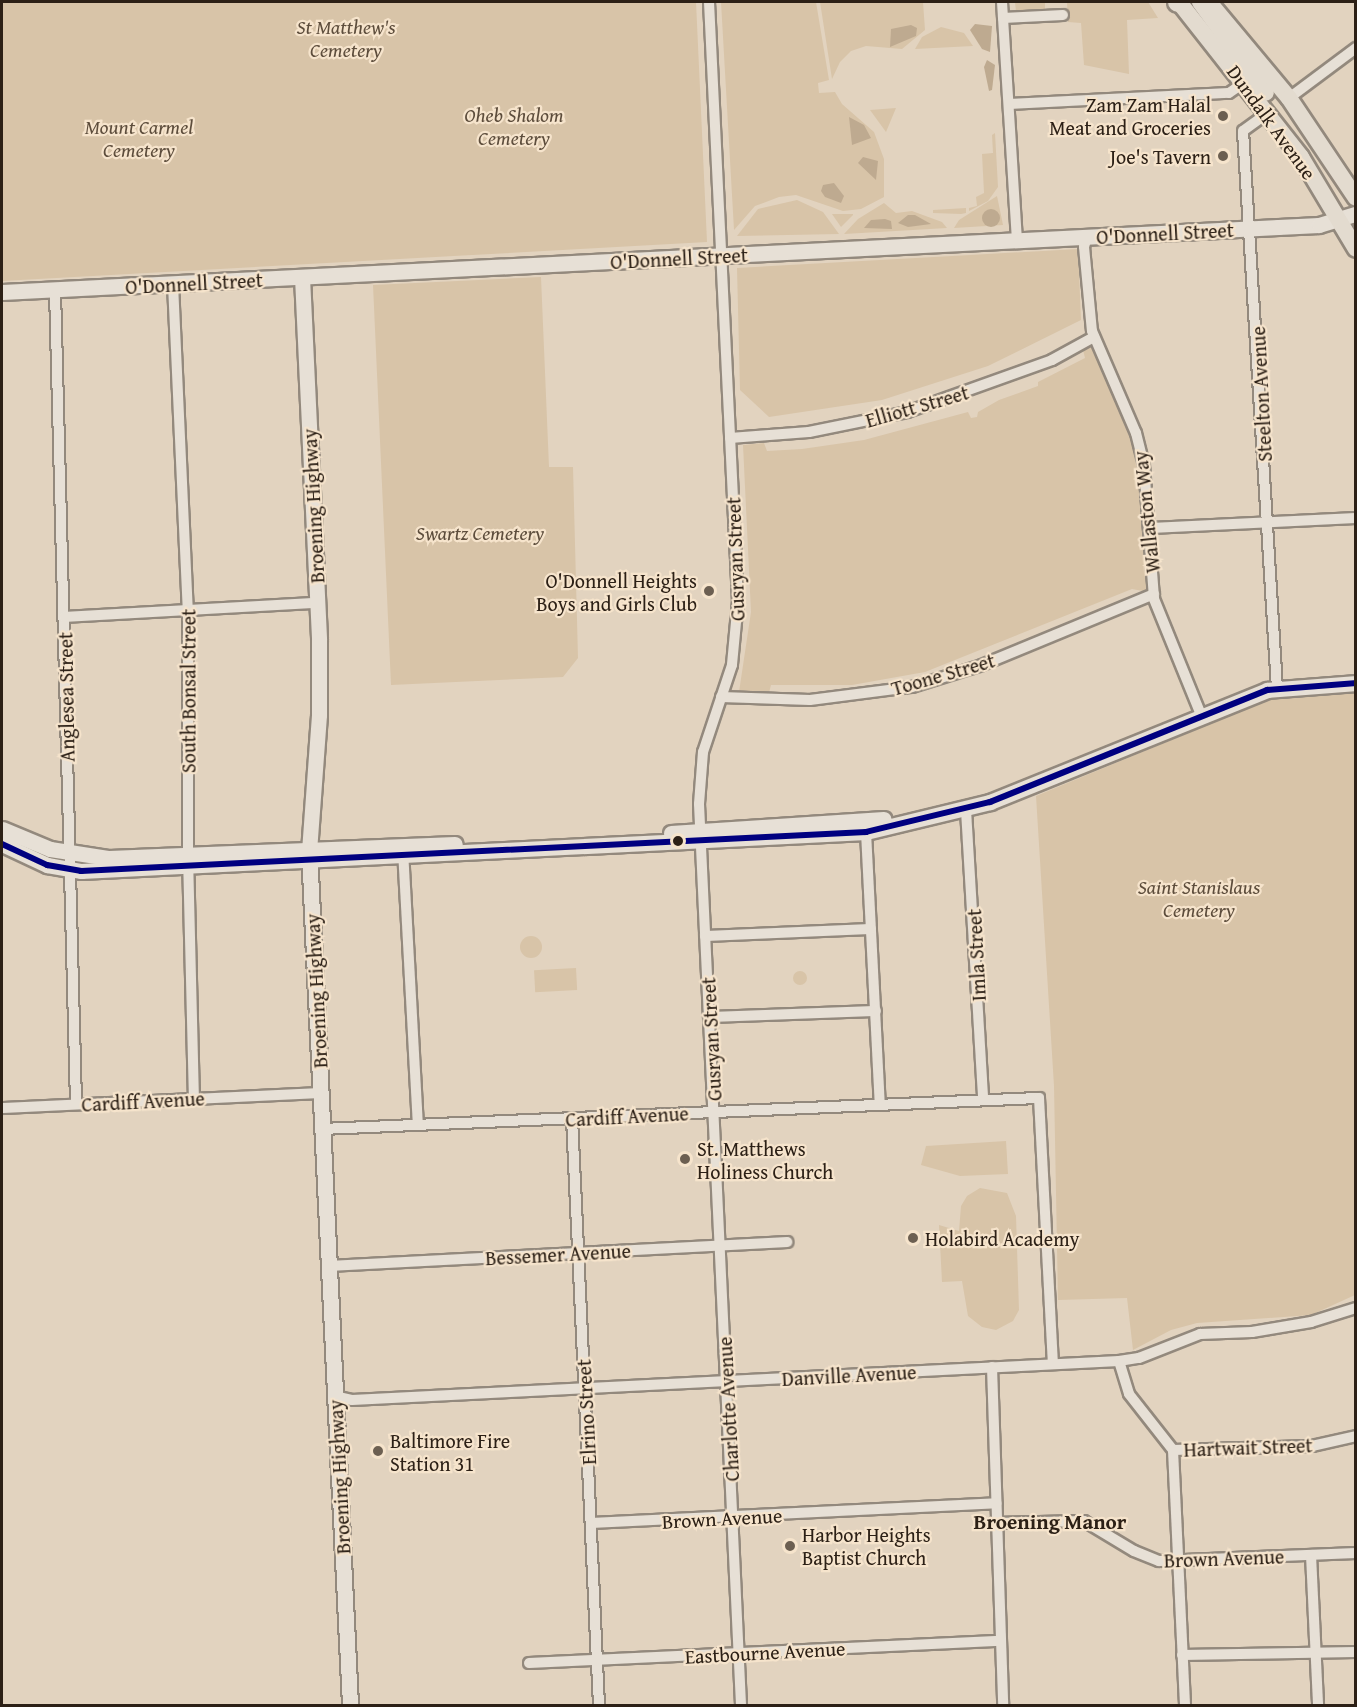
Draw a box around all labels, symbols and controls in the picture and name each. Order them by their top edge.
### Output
park label: St Matthew's Cemetery [297,14,395,61]
street label: Dundalk Avenue [1222,60,1322,184]
place label: Zam Zam Halal Meat and Groceries [1049,92,1211,139]
park label: Oheb Shalom Cemetery [464,103,564,150]
marker: Zam Zam Halal Meat and Groceries [1216,109,1230,123]
park label: Mount Carmel Cemetery [85,114,193,161]
place label: Joe's Tavern [1110,144,1211,168]
marker: Joe's Tavern [1216,149,1230,163]
street label: O'Donnell Street [1096,217,1234,249]
street label: O'Donnell Street [610,242,748,274]
street label: O'Donnell Street [125,267,263,299]
street label: Steelton Avenue [1245,326,1277,462]
street label: Elliott Street [863,380,971,432]
street label: Broening Highway [297,428,329,584]
street label: Wallaston Way [1128,450,1164,574]
street label: Gusryan Street [721,497,749,621]
park label: Swartz Cemetery [416,520,544,544]
place label: O'Donnell Heights Boys and Girls Club [536,568,697,615]
marker: O'Donnell Heights Boys and Girls Club [702,584,716,598]
street label: South Bonsal Street [176,609,200,773]
street label: Anglesea Street [53,632,79,762]
street label: Toone Street [889,648,997,700]
unlabelled marker [672,835,684,847]
park label: Saint Stanislaus Cemetery [1138,874,1260,921]
street label: Imla Street [962,908,990,1002]
street label: Broening Highway [300,913,332,1069]
street label: Gusryan Street [696,976,726,1102]
street label: Cardiff Avenue [81,1086,205,1116]
street label: Cardiff Avenue [565,1101,689,1131]
place label: St. Matthews Holiness Church [697,1136,833,1183]
marker: St. Matthews Holiness Church [678,1152,692,1166]
place label: Holabird Academy [925,1226,1079,1250]
marker: Holabird Academy [906,1231,920,1245]
street label: Bessemer Avenue [485,1238,631,1270]
street label: Charlotte Avenue [712,1336,744,1482]
street label: Elrino Street [571,1358,601,1466]
street label: Danville Avenue [781,1359,917,1391]
street label: Broening Highway [323,1399,355,1555]
place label: Baltimore Fire Station 31 [390,1428,510,1475]
street label: Hartwait Street [1183,1433,1313,1461]
marker: Baltimore Fire Station 31 [371,1444,385,1458]
street label: Brown Avenue [661,1503,783,1533]
district label: Broening Manor [974,1509,1126,1535]
place label: Harbor Heights Baptist Church [802,1523,931,1570]
marker: Harbor Heights Baptist Church [783,1539,797,1553]
street label: Brown Avenue [1163,1544,1285,1572]
street label: Eastbourne Avenue [684,1636,846,1668]

